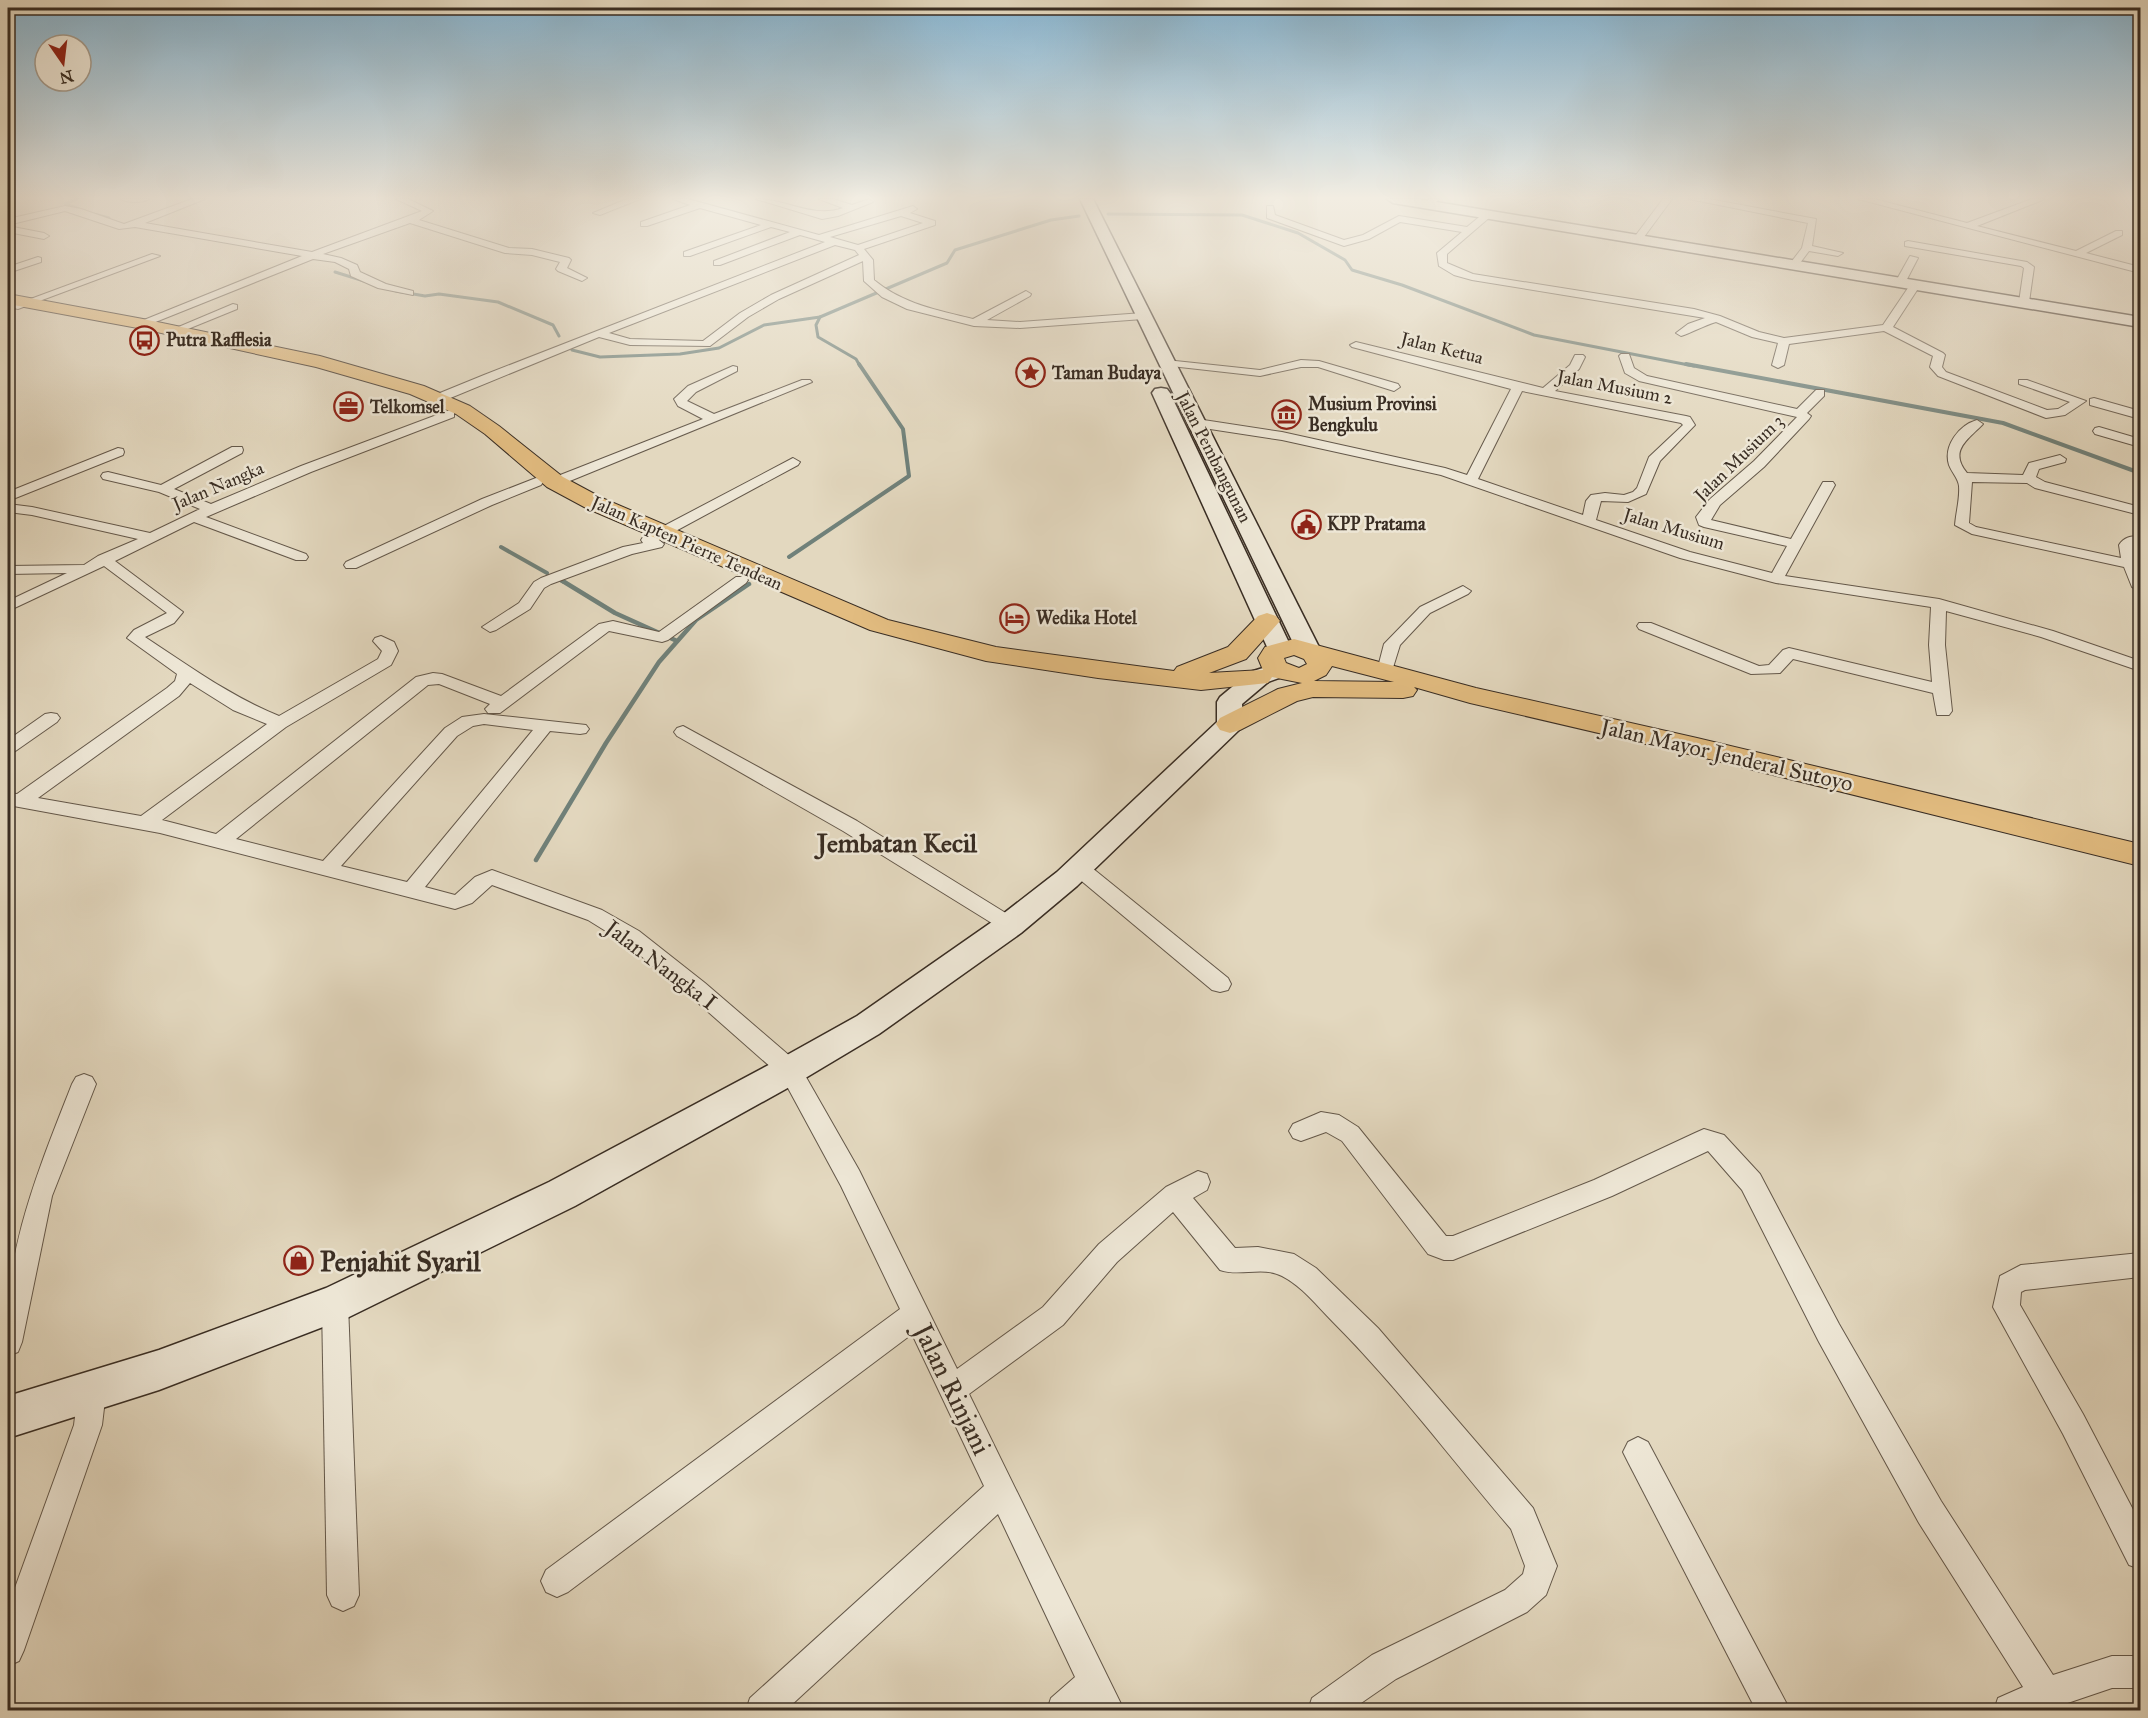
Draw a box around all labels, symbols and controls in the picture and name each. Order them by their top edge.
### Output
north arrow [33,33,93,93]
text: N [57,66,75,88]
bus stop icon: Putra Rafflesia [129,324,161,356]
street label: Jalan Ketua [1396,327,1486,370]
place label: Putra Rafflesia [166,329,272,351]
place icon: Taman Budaya [1015,357,1047,389]
place label: Taman Budaya [1051,362,1161,385]
street label: Jalan Musium 2 [1553,365,1675,410]
street label: Jalan Pembangunan [1170,386,1257,527]
office icon: Telkomsel [333,391,365,423]
place label: Musium Provinsi Bengkulu [1308,393,1438,437]
place label: Telkomsel [369,396,446,418]
museum icon: Musium Provinsi Bengkulu [1271,398,1303,430]
street label: Jalan Musium 3 [1688,410,1789,508]
street label: Jalan Nangka [167,457,268,517]
street label: Jalan Kapten Pierre Tendean [586,490,786,596]
street label: Jalan Musium [1619,503,1727,556]
public building icon: KPP Pratama [1290,508,1322,540]
place label: KPP Pratama [1327,513,1426,535]
hotel icon: Wedika Hotel [999,602,1031,634]
place label: Wedika Hotel [1036,607,1138,629]
street label: Jalan Mayor Jenderal Sutoyo [1596,712,1856,797]
district label: Jembatan Kecil [814,827,978,860]
street label: Jalan Nangka I [598,913,722,1016]
shop icon: Penjahit Syaril [283,1245,315,1277]
place label: Penjahit Syaril [320,1245,481,1279]
street label: Jalan Rinjani [906,1315,999,1460]

